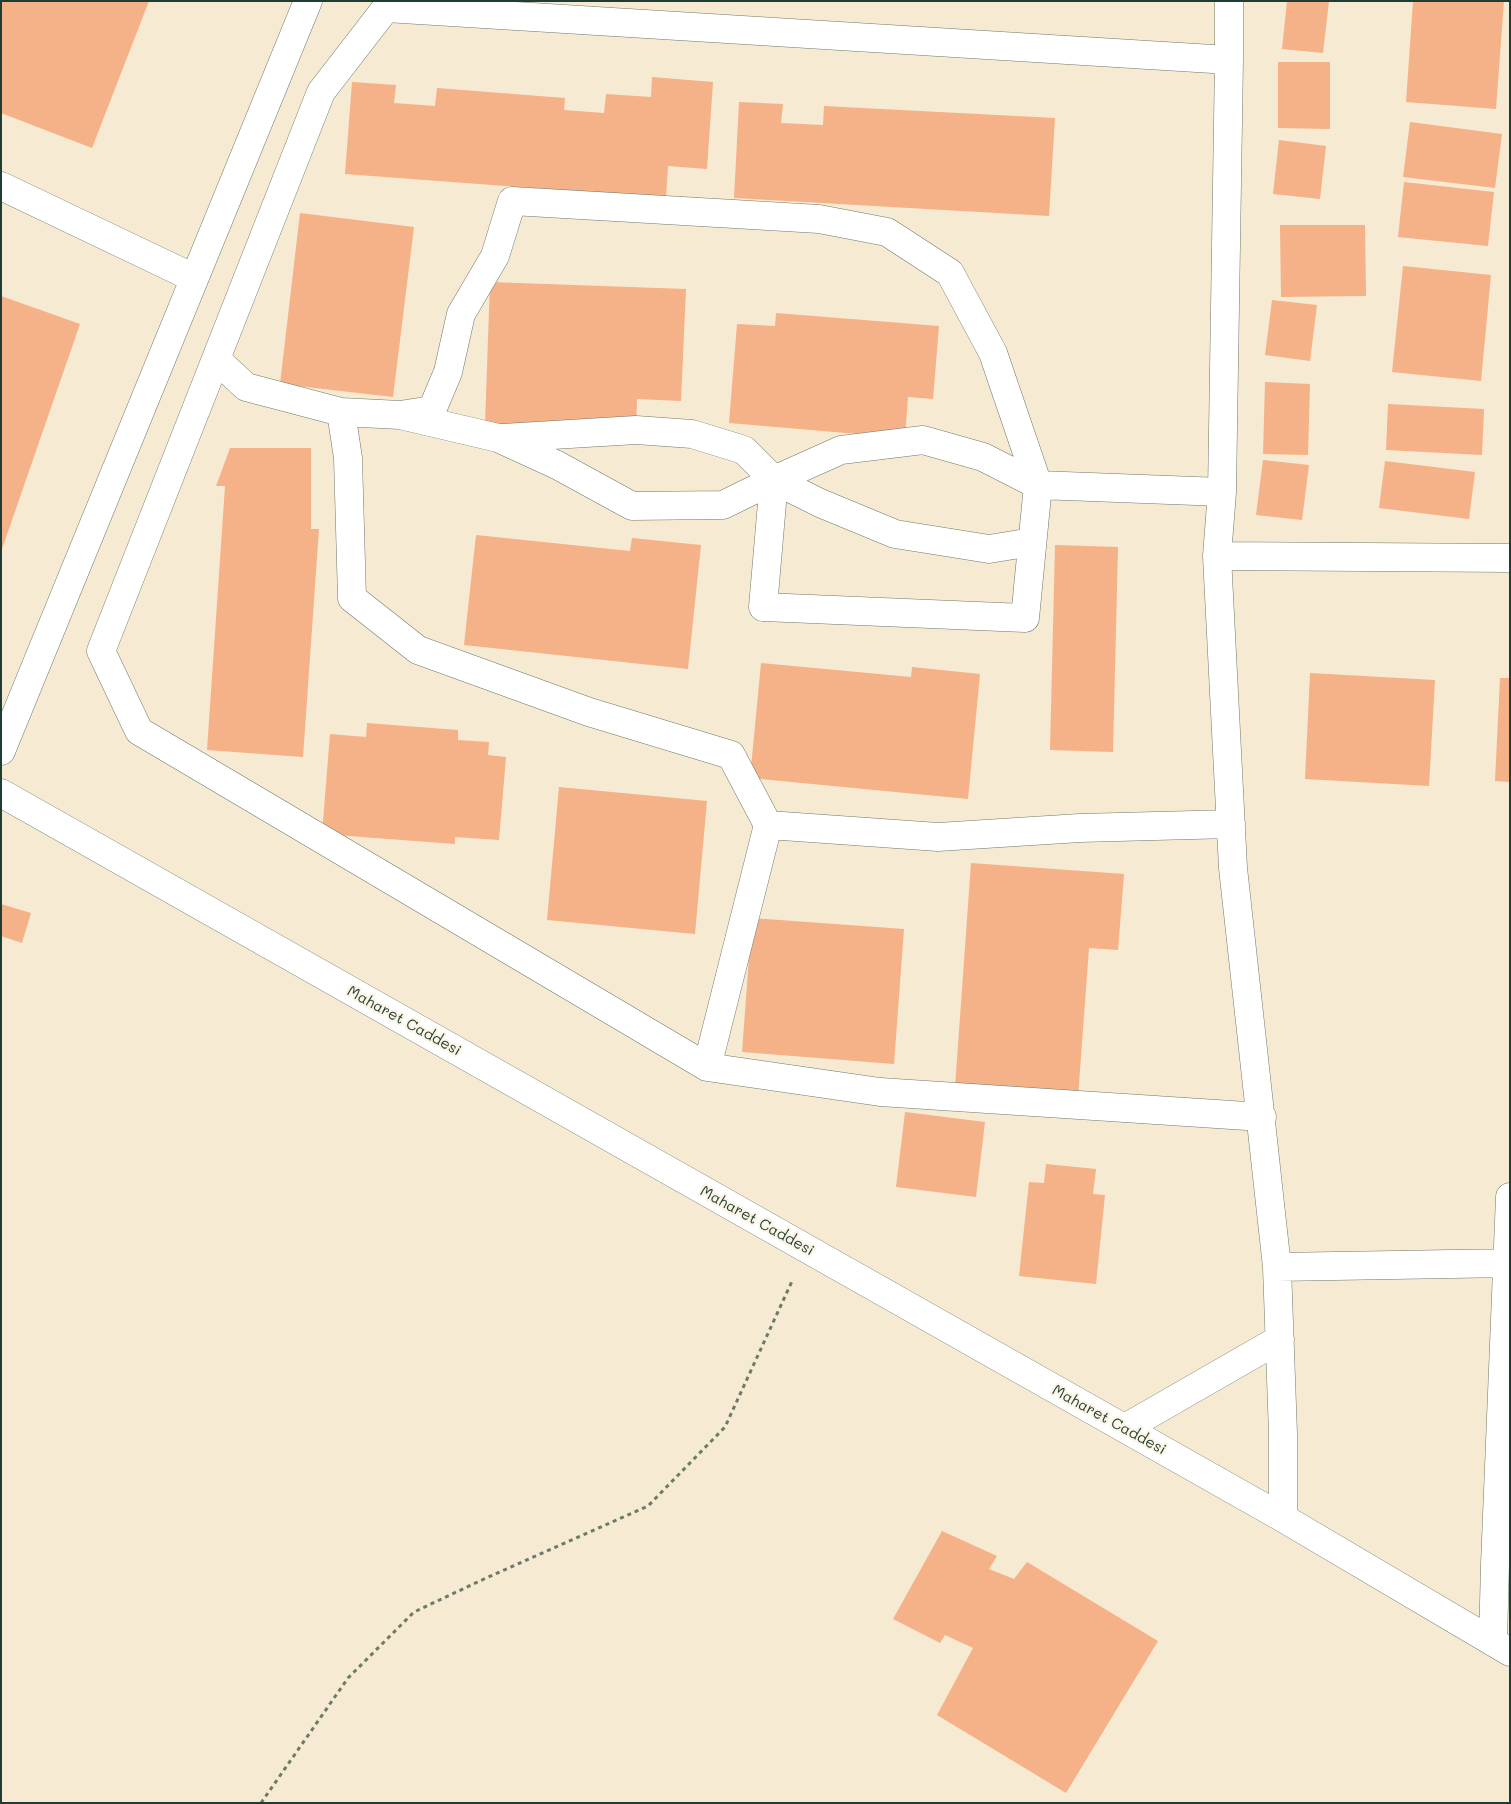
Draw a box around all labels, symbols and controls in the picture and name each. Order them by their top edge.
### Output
street label: Maharet Caddesi [344,982,464,1060]
street label: Maharet Caddesi [697,1182,817,1260]
street label: Maharet Caddesi [1049,1381,1169,1459]

